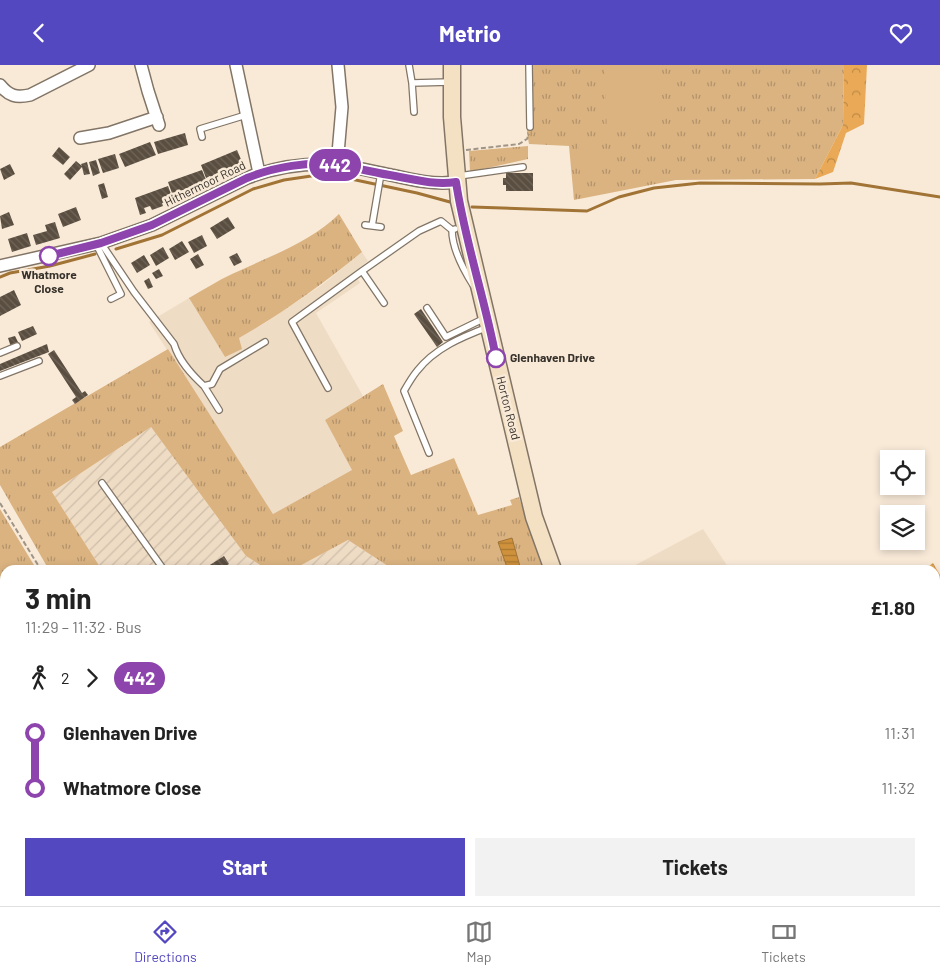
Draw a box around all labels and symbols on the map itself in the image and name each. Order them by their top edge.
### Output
line badge: 442 [306,149,364,181]
street label: Hithermoor Road [162,157,247,209]
marker: Whatmore Close [39,246,59,266]
place label: Whatmore Close [21,267,77,295]
marker: Glenhaven Drive [486,348,506,368]
place label: Glenhaven Drive [510,350,595,364]
street label: Horton Road [494,374,524,441]

